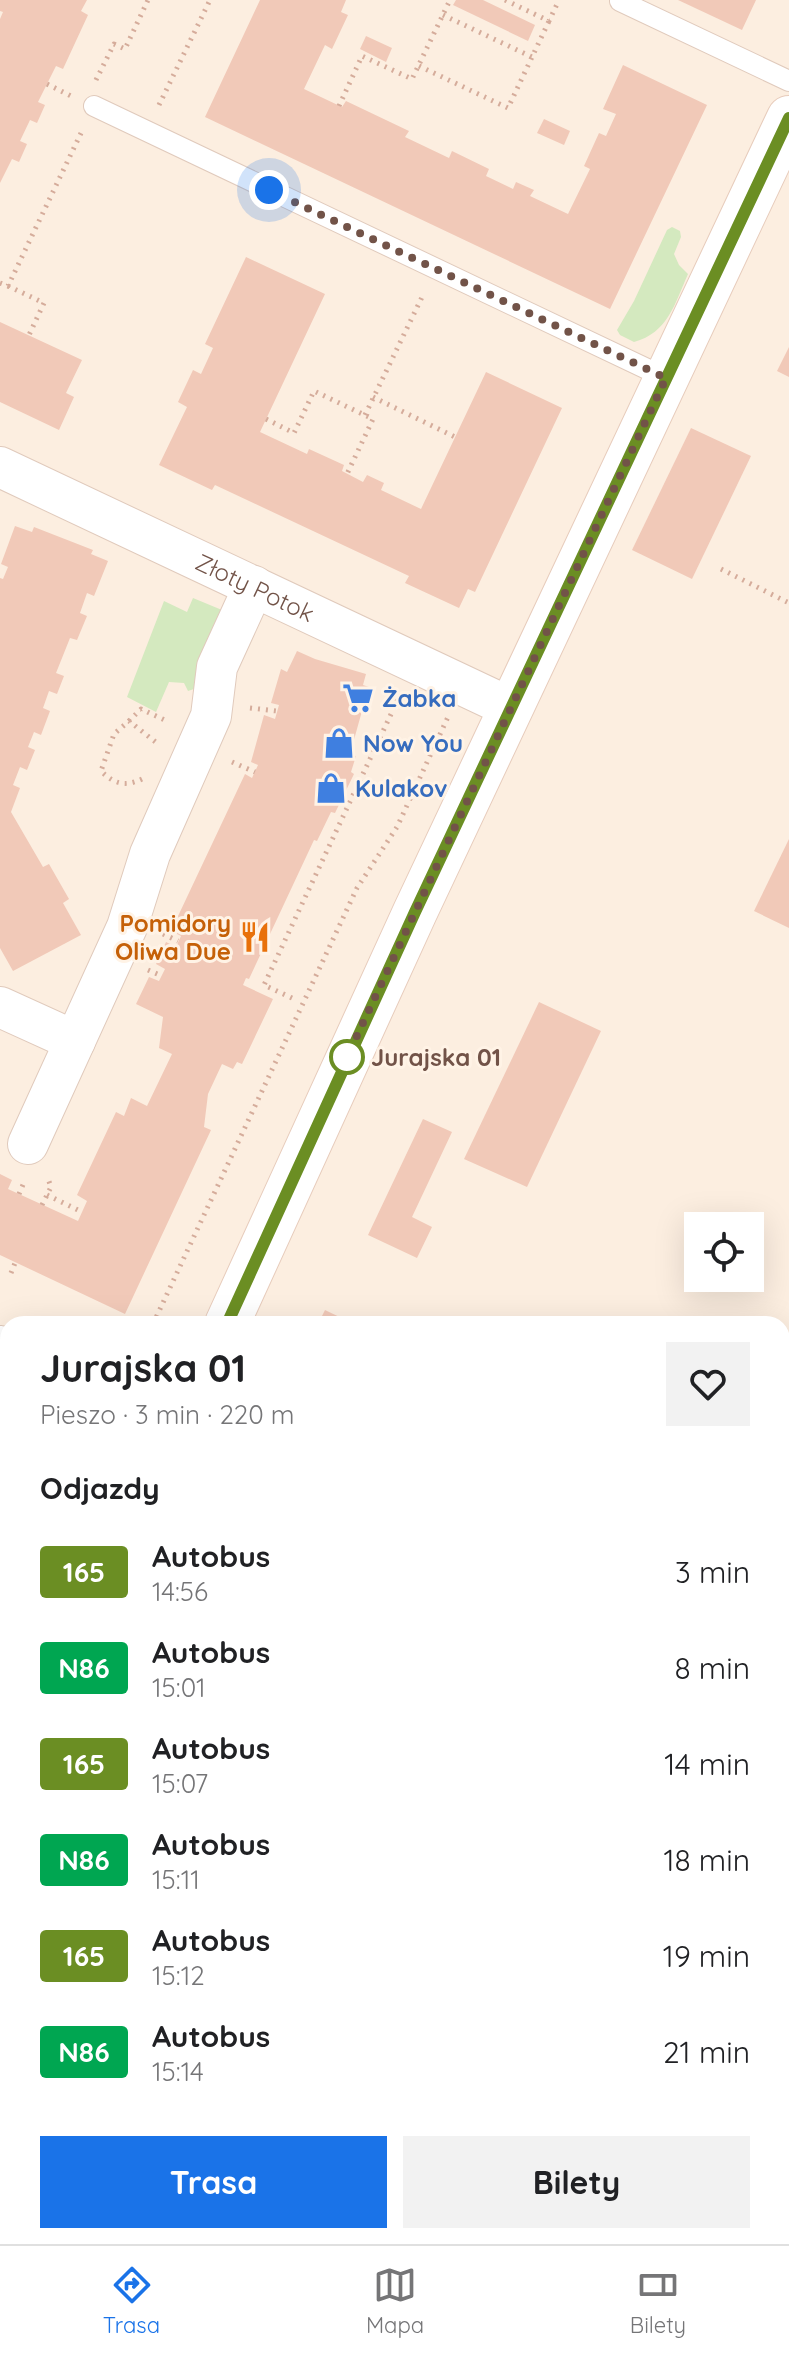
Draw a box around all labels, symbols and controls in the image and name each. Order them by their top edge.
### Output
your location [249,170,289,210]
street label: Złoty Potok [191,546,319,628]
supermarket icon: Żabka [341,681,375,715]
place label: Żabka [382,683,456,713]
shop icon: Now You [322,726,356,760]
place label: Now You [363,728,463,758]
shop icon: Kulakov [314,771,348,805]
place label: Kulakov [355,773,448,803]
place label: Pomidory Oliwa Due [115,908,231,966]
restaurant icon: Pomidory Oliwa Due [238,920,272,954]
marker: Jurajska 01 [330,1040,364,1074]
place label: Jurajska 01 [371,1042,501,1072]
map controls [684,1212,764,1292]
button: locate [684,1212,764,1292]
button: heart [666,1342,750,1426]
text: Jurajska 01 [40,1344,246,1392]
text: Pieszo · 3 min · 220 m [40,1398,295,1431]
text: Odjazdy [40,1469,160,1507]
text: Autobus [152,1537,270,1575]
text: 3 min [675,1553,750,1591]
text: 165 [63,1554,105,1589]
text: 14:56 [152,1575,208,1608]
text: Autobus [152,1633,270,1671]
text: 8 min [674,1649,750,1687]
text: N86 [58,1650,110,1685]
text: 15:01 [152,1671,206,1704]
text: Autobus [152,1729,270,1767]
text: 14 min [664,1745,750,1783]
text: 165 [63,1746,105,1781]
text: 15:07 [152,1767,208,1800]
text: Autobus [152,1825,270,1863]
text: 18 min [663,1841,750,1879]
text: N86 [58,1842,110,1877]
text: 15:11 [152,1863,200,1896]
text: Autobus [152,1921,270,1959]
text: 19 min [663,1937,750,1975]
text: 165 [63,1938,105,1973]
text: 15:12 [152,1959,205,1992]
text: Autobus [152,2017,270,2055]
text: 21 min [663,2033,750,2071]
text: N86 [58,2034,110,2069]
text: 15:14 [152,2055,204,2088]
button: Trasa [40,2136,387,2228]
button: Bilety [403,2136,750,2228]
tab: Trasa [103,2263,160,2339]
tab: Mapa [366,2263,424,2339]
tab: Bilety [630,2263,686,2339]

